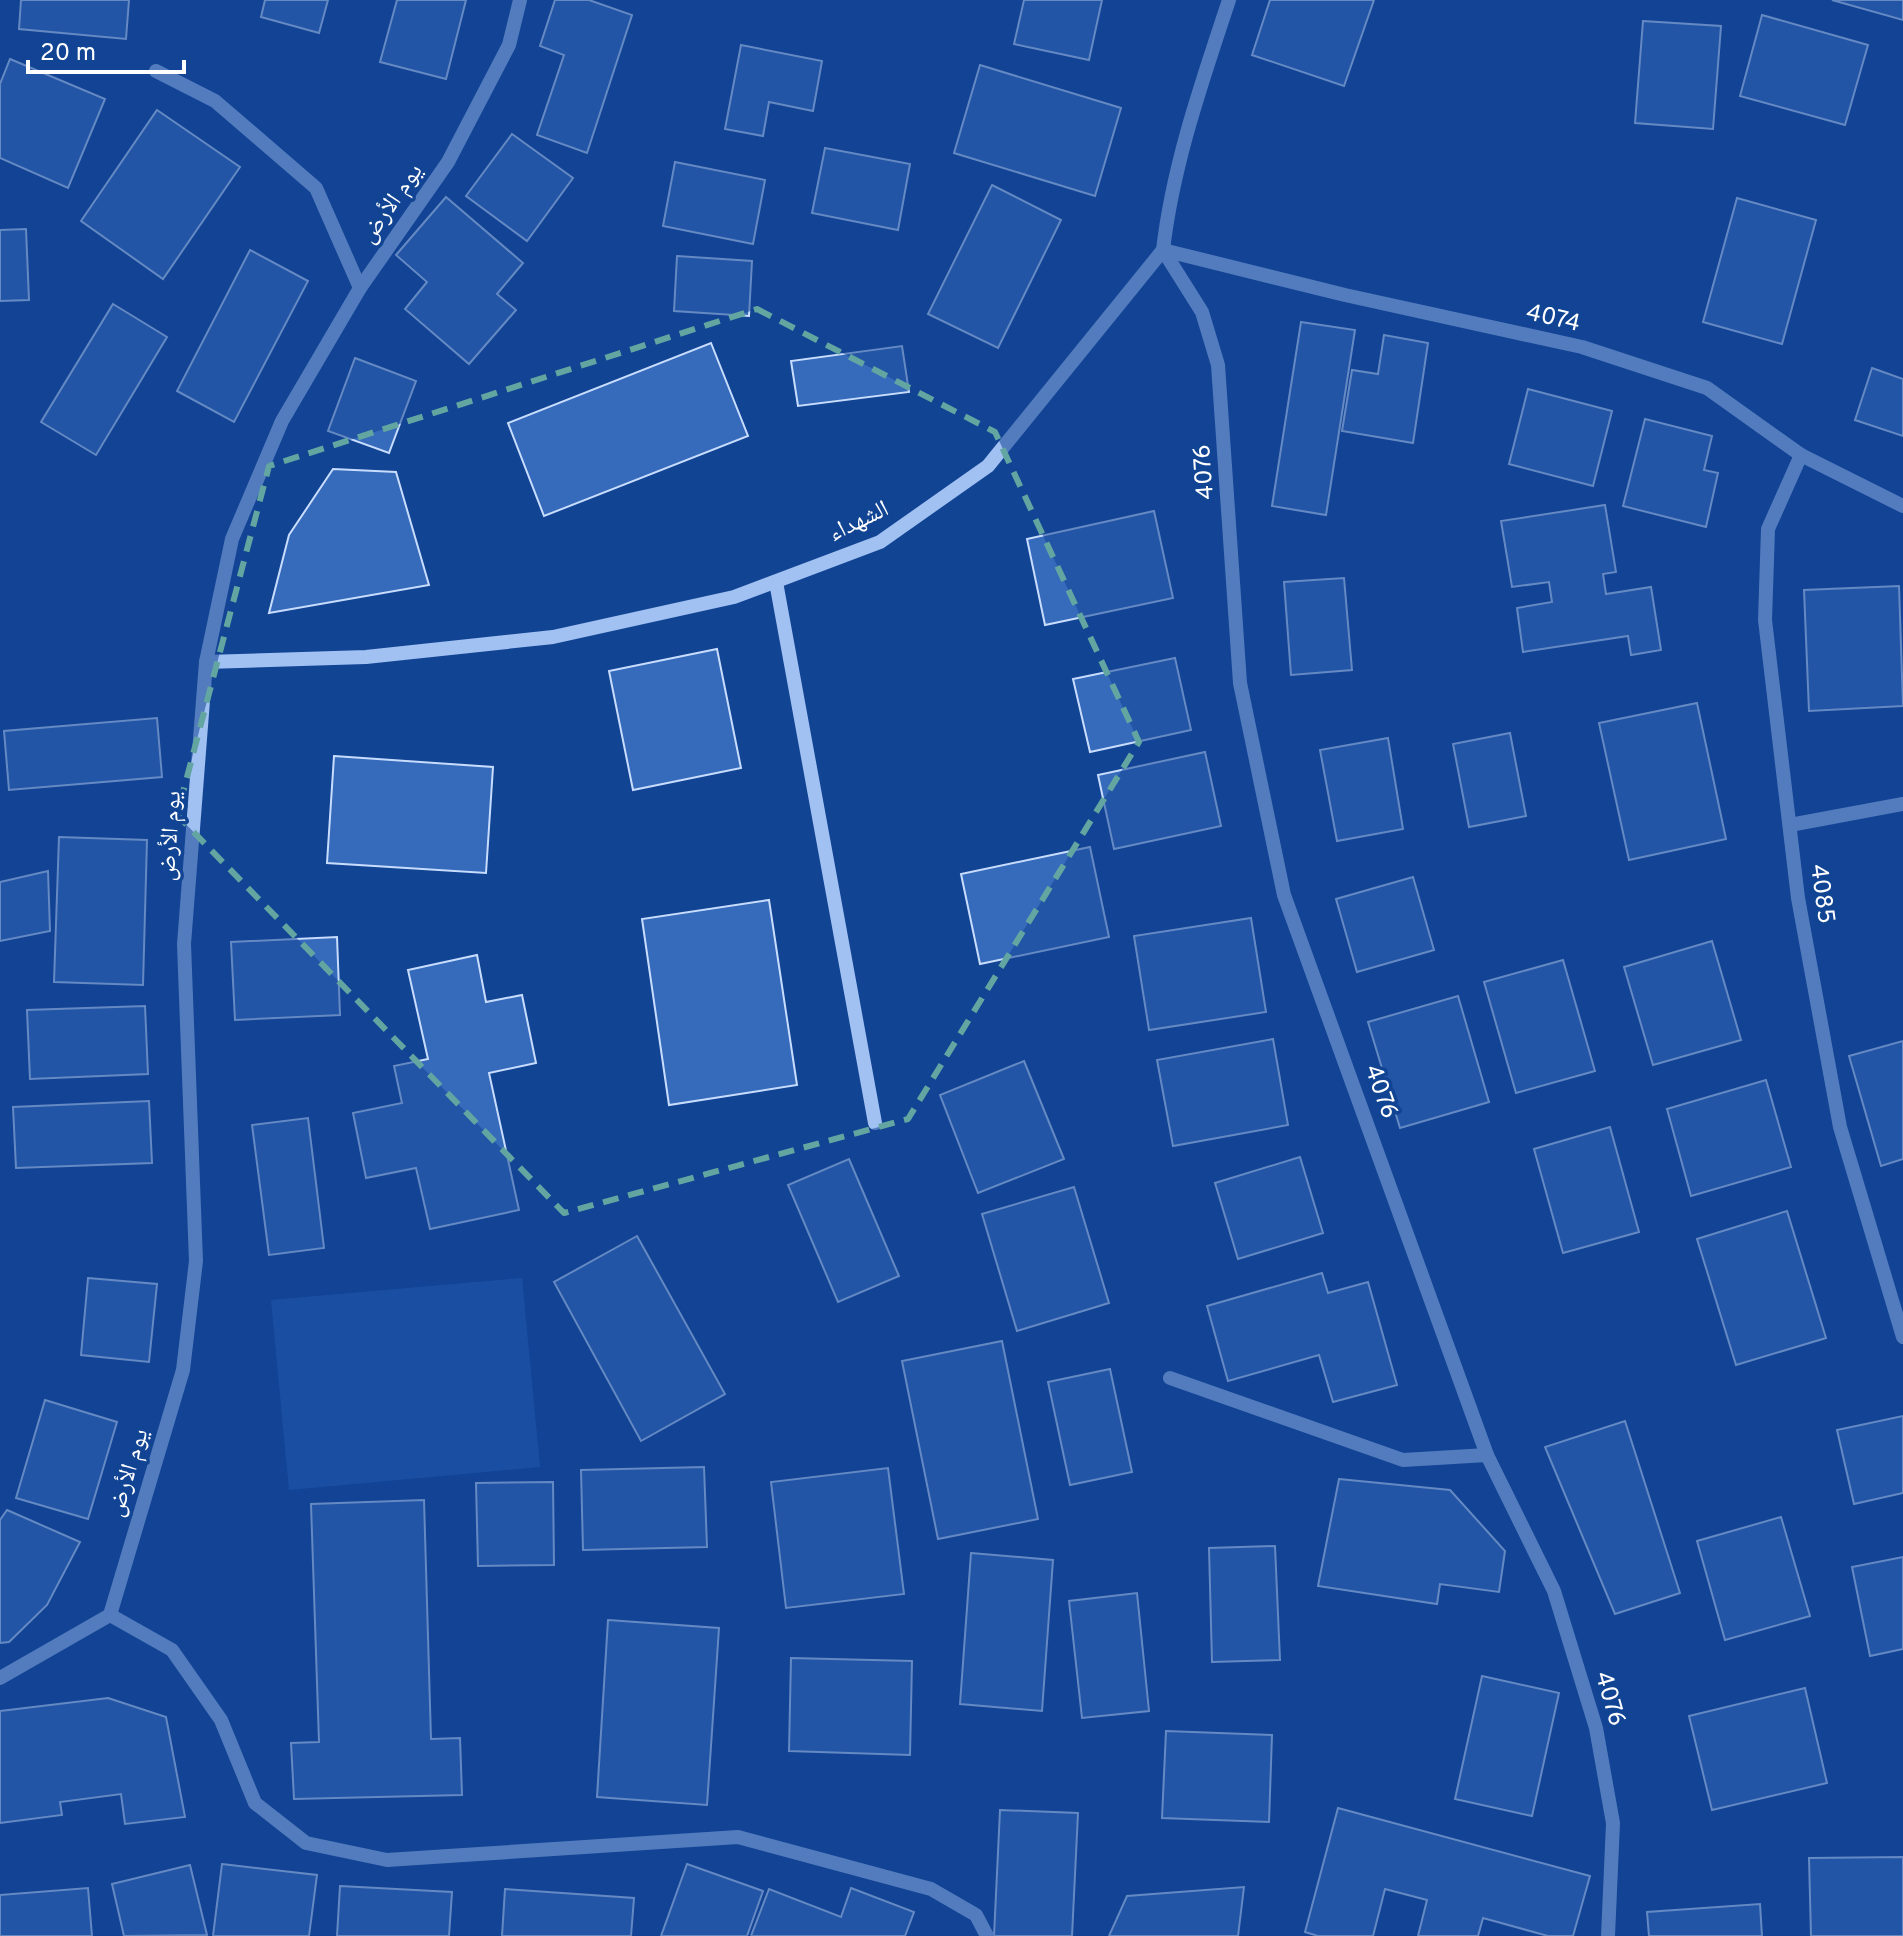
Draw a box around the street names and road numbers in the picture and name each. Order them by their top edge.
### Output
street label: يوم الأرض [354,158,430,250]
street label: 4074 [1523,298,1583,340]
street label: 4076 [1188,443,1222,501]
street label: الشهداء [824,495,894,549]
street label: يوم الأرض [153,790,189,882]
street label: 4085 [1802,862,1840,926]
street label: 4076 [1356,1061,1404,1123]
street label: يوم الأرض [101,1425,157,1521]
street label: 4076 [1587,1668,1631,1730]

